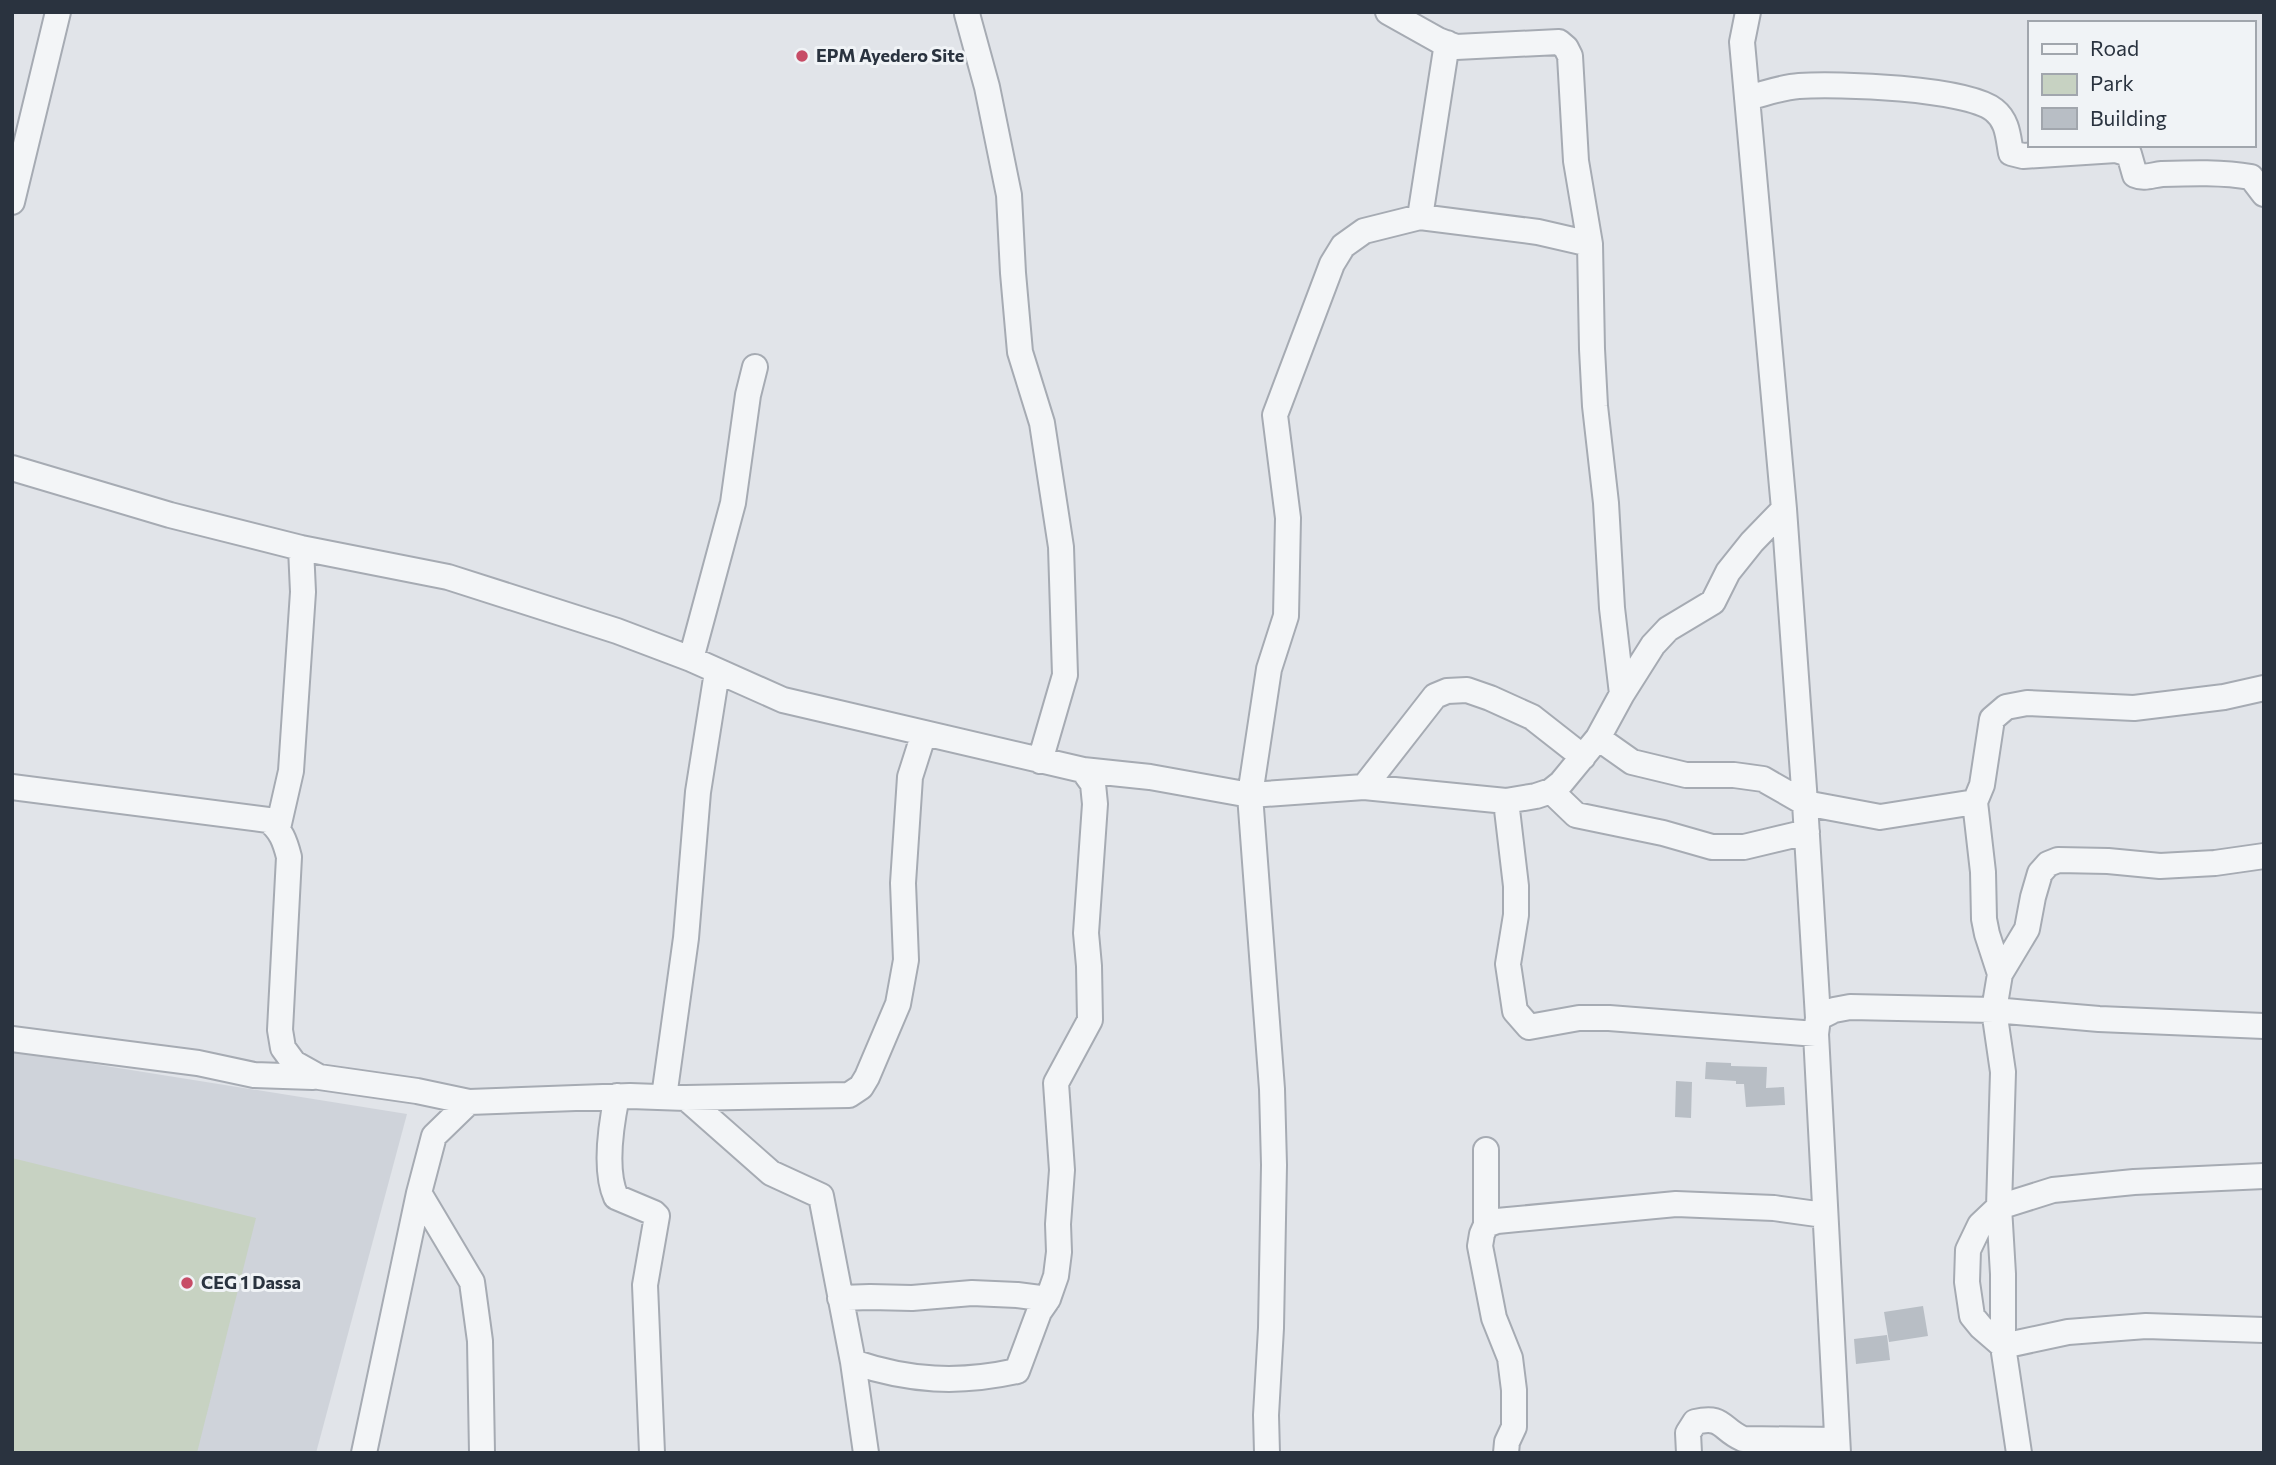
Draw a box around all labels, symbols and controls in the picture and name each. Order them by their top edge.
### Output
legend [2028,21,2255,147]
text: Road [2090,35,2139,60]
place label: EPM Ayedero Site [816,44,964,66]
marker: EPM Ayedero Site [794,48,810,64]
text: Park [2090,70,2134,95]
text: Building [2090,105,2167,130]
place label: CEG 1 Dassa [201,1271,301,1293]
marker: CEG 1 Dassa [179,1275,195,1291]

